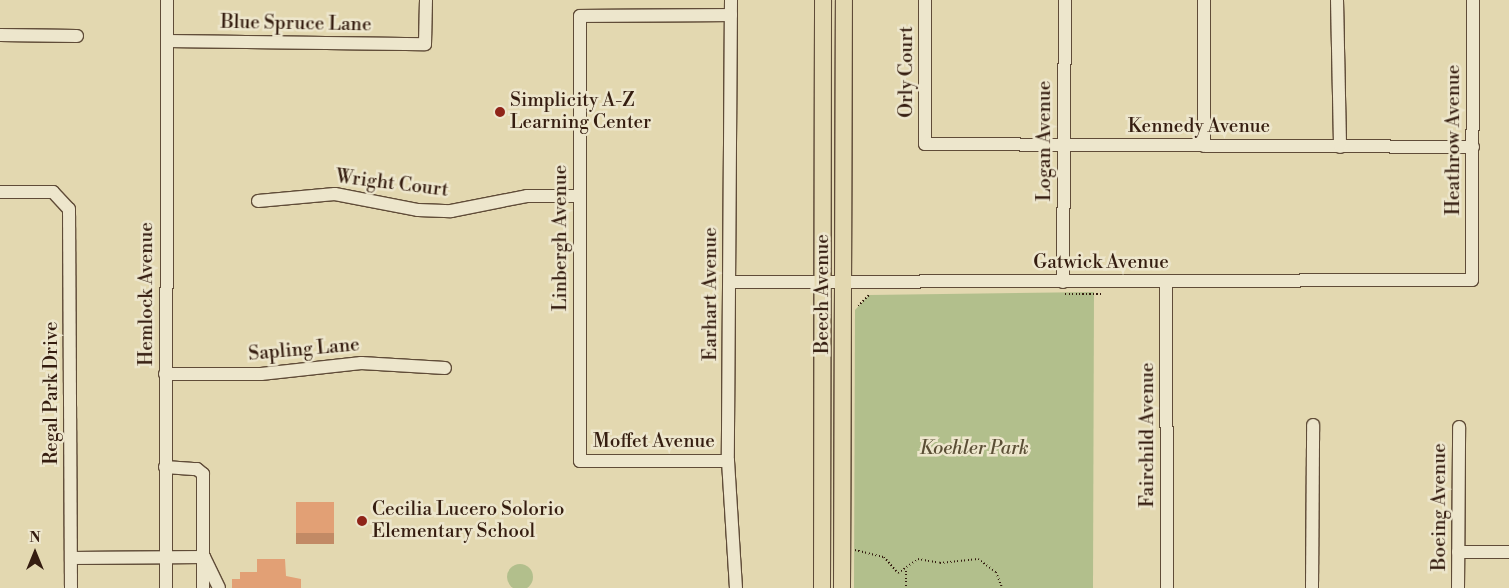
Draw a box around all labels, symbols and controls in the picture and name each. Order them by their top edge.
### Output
street label: Blue Spruce Lane [220,11,372,37]
street label: Orly Court [896,26,918,118]
street label: Heathrow Avenue [1443,65,1465,215]
street label: Logan Avenue [1034,81,1056,201]
place label: Simplicity A-Z Learning Center [510,90,651,134]
marker: Simplicity A-Z Learning Center [494,106,506,118]
street label: Kennedy Avenue [1128,116,1270,138]
street label: Linbergh Avenue [550,165,572,311]
street label: Wright Court [334,166,450,202]
street label: Hemlock Avenue [136,222,158,366]
street label: Earhart Avenue [700,227,722,361]
street label: Beech Avenue [812,234,834,354]
street label: Gatwick Avenue [1033,252,1169,274]
street label: Regal Park Drive [41,321,63,465]
street label: Sapling Lane [247,334,361,366]
street label: Fairchild Avenue [1137,362,1159,508]
street label: Moffet Avenue [593,431,715,453]
park label: Koehler Park [919,438,1029,460]
street label: Boeing Avenue [1429,443,1451,571]
place label: Cecilia Lucero Solorio Elementary School [372,499,565,543]
marker: Cecilia Lucero Solorio Elementary School [356,515,368,527]
north arrow [10,528,60,578]
text: N [29,529,41,547]

